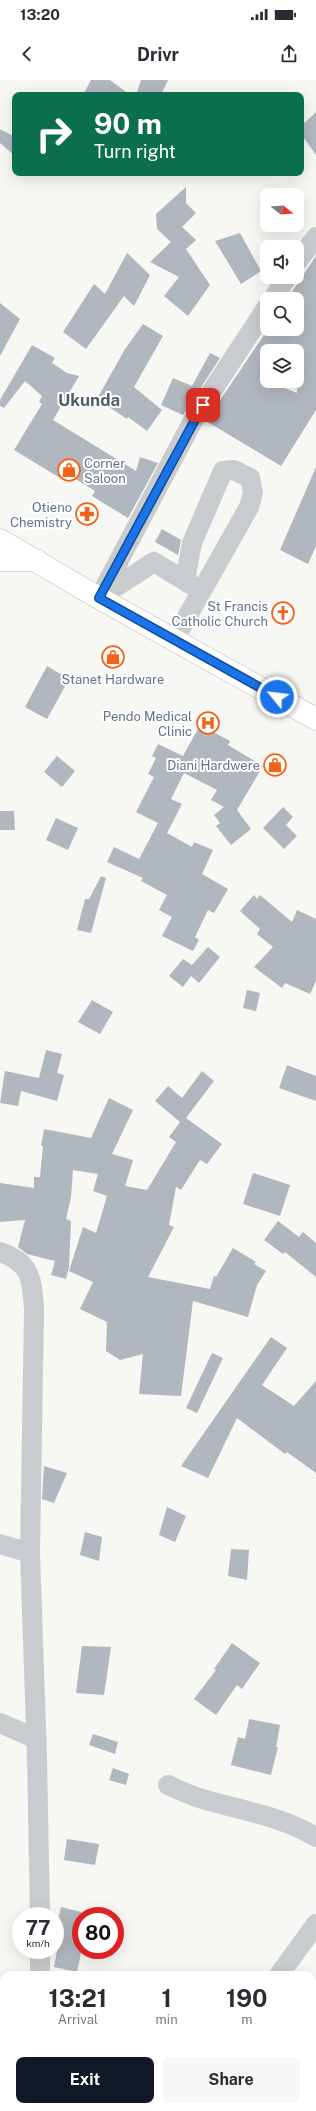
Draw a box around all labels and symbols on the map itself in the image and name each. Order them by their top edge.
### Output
north arrow [260,188,304,232]
pin [186,388,220,422]
district label: Ukunda [58,390,120,410]
place label: Corner Saloon [84,456,126,486]
shop icon: Corner Saloon [56,457,82,483]
place label: Otieno Chemistry [10,500,72,530]
pharmacy icon: Otieno Chemistry [74,501,100,527]
place label: St Francis Catholic Church [172,599,268,629]
church icon: St Francis Catholic Church [270,600,296,626]
shop icon: Stanet Hardware [100,644,126,670]
place label: Stanet Hardware [62,672,164,687]
position arrow [256,676,298,718]
place label: Pendo Medical Clinic [103,709,192,739]
hospital icon: Pendo Medical Clinic [195,710,221,736]
shop icon: Diani Hardwere [262,752,288,778]
place label: Diani Hardwere [167,758,260,773]
speed limit sign: 80 [72,1907,124,1959]

